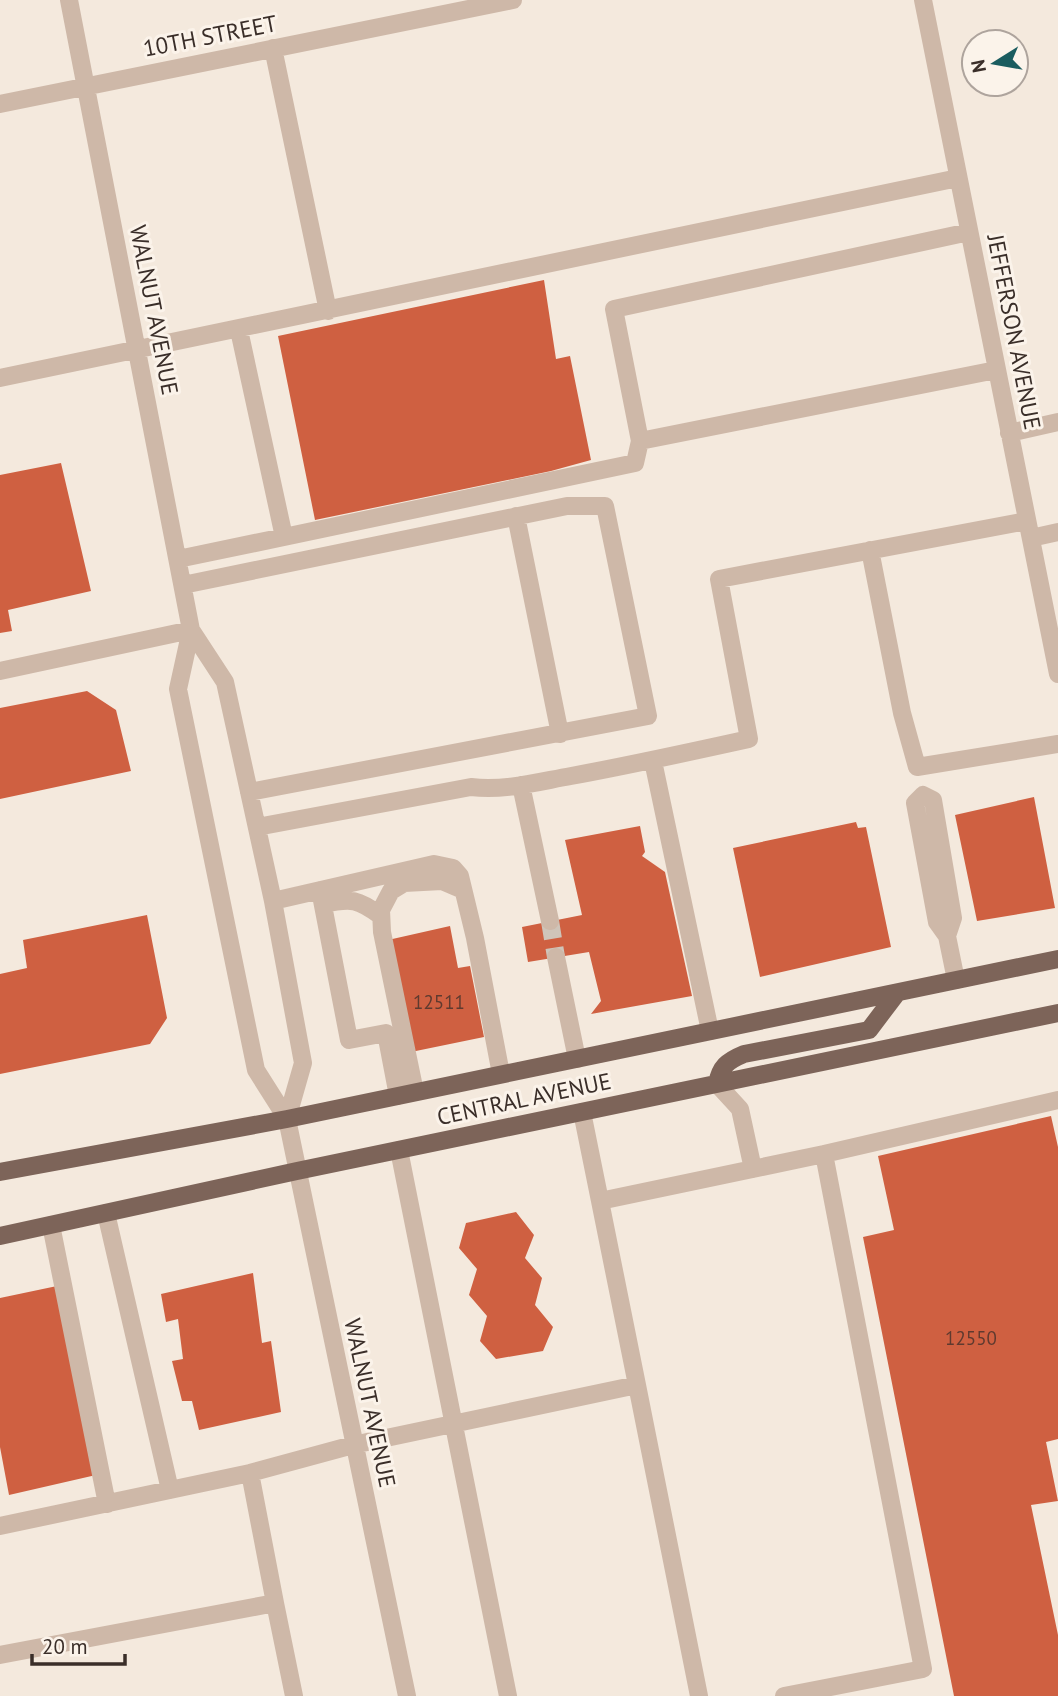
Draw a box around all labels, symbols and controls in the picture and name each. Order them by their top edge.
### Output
street label: 10TH STREET [141,8,279,63]
north arrow [960,28,1030,98]
text: N [965,58,991,75]
street label: WALNUT AVENUE [124,223,185,397]
street label: JEFFERSON AVENUE [981,231,1048,432]
house number: 12511 [413,990,465,1014]
street label: CENTRAL AVENUE [434,1066,614,1131]
street label: WALNUT AVENUE [338,1316,403,1490]
house number: 12550 [945,1326,997,1350]
scale bar [32,1622,124,1666]
text: 20 m [42,1633,88,1660]

